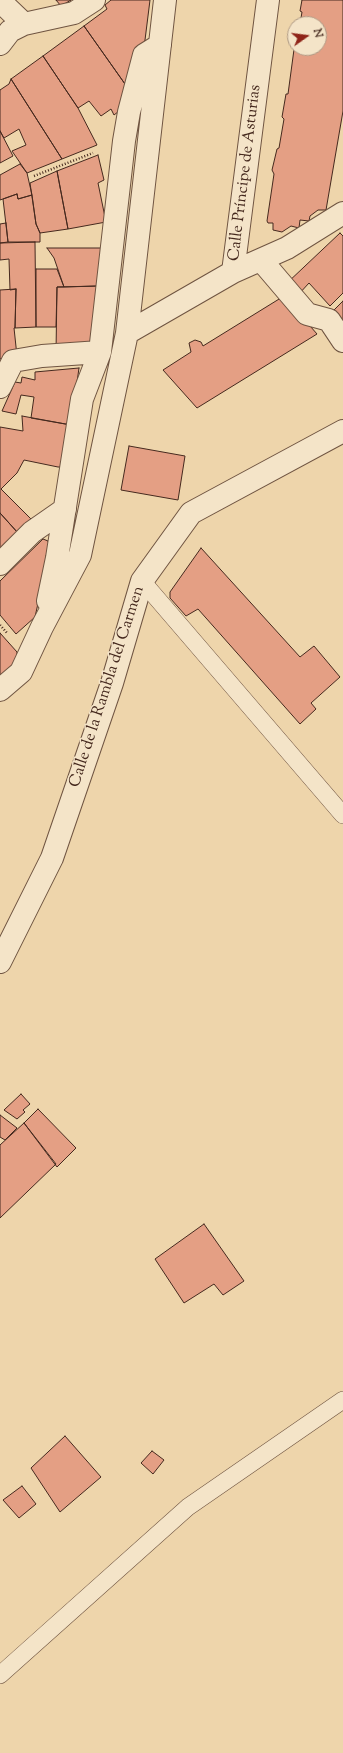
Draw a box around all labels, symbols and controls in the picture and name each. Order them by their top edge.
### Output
north arrow [287,16,327,56]
text: N [309,27,326,40]
street label: Calle Príncipe de Asturias [226,84,266,262]
street label: Calle de la Rambla del Carmen [66,584,150,790]

